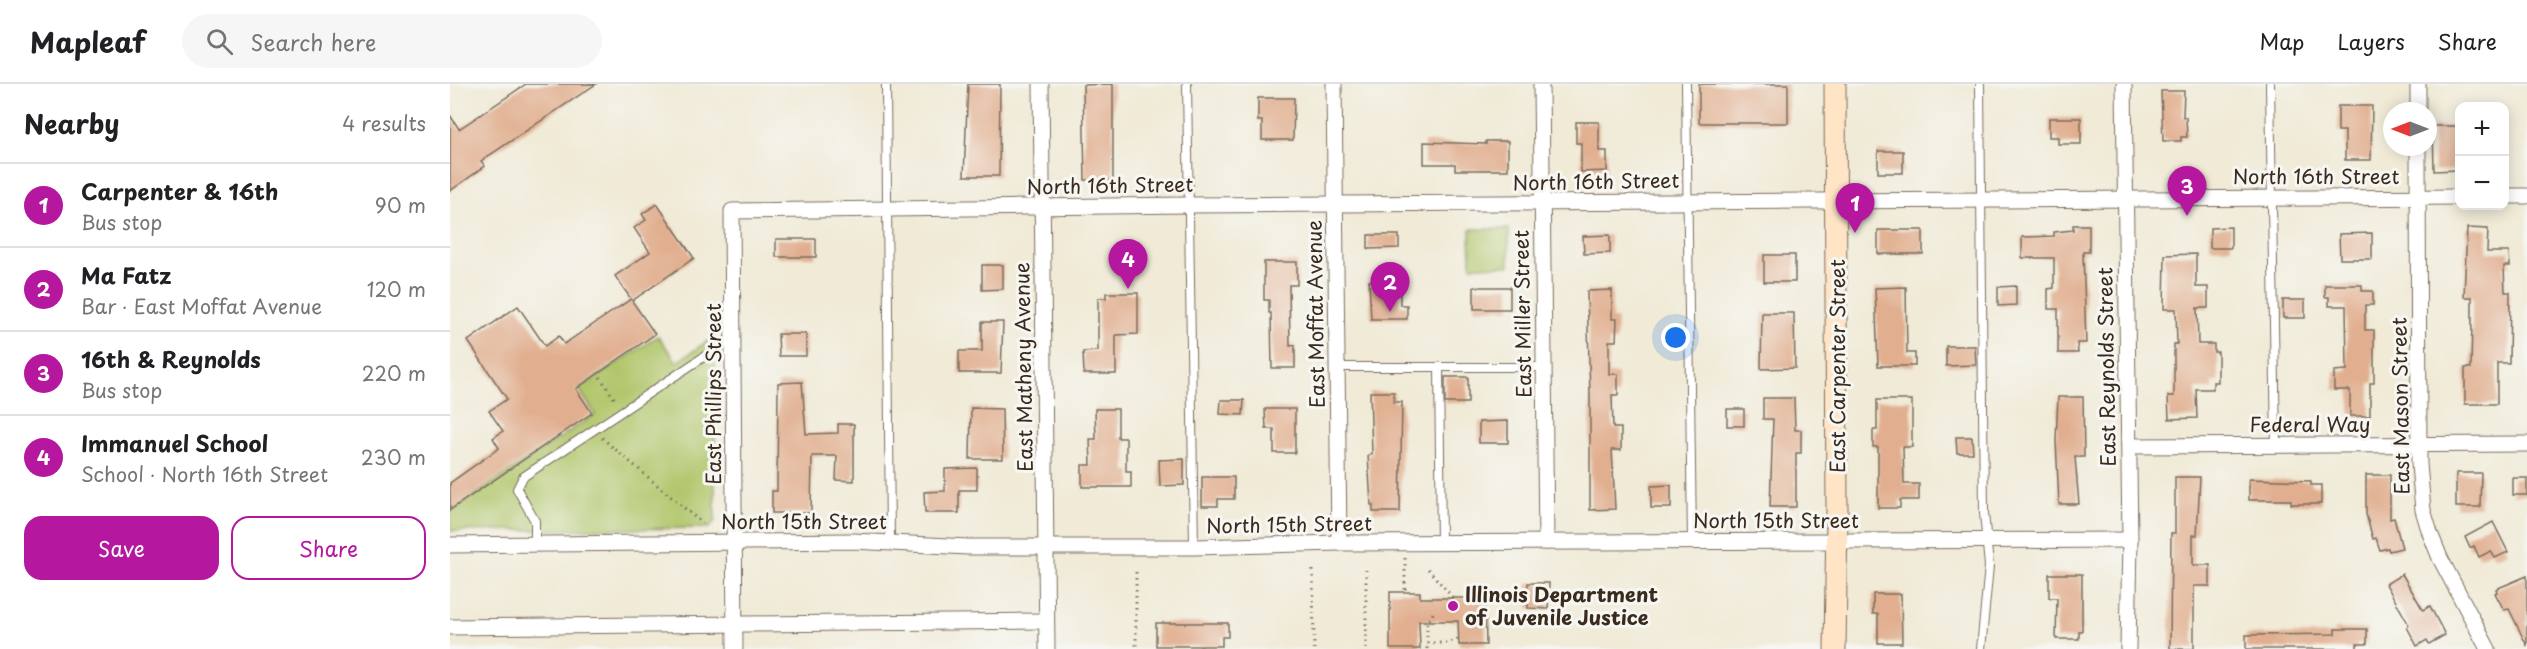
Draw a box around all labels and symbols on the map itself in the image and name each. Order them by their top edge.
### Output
north arrow [2383,102,2437,156]
street label: North 16th Street [2233,161,2399,191]
street label: North 16th Street [1512,165,1680,197]
pin: 3 [2168,166,2206,216]
street label: North 16th Street [1026,169,1194,201]
pin: 1 [1836,184,1874,233]
street label: East Moffat Avenue [1298,220,1332,408]
street label: East Miller Street [1506,230,1538,398]
pin: 4 [1108,240,1148,289]
street label: East Carpenter Street [1822,259,1852,473]
street label: East Matheny Avenue [1006,262,1040,472]
pin: 2 [1370,262,1410,312]
street label: East Reynolds Street [2089,267,2123,467]
street label: East Phillips Street [698,303,728,485]
street label: East Mason Street [2383,317,2417,495]
your location [1661,323,1690,352]
street label: Federal Way [2250,409,2370,439]
street label: North 15th Street [1693,505,1859,535]
street label: North 15th Street [721,506,887,536]
street label: North 15th Street [1206,508,1372,540]
place label: Illinois Department of Juvenile Justice [1465,579,1658,632]
marker: Illinois Department of Juvenile Justice [1446,599,1460,613]

